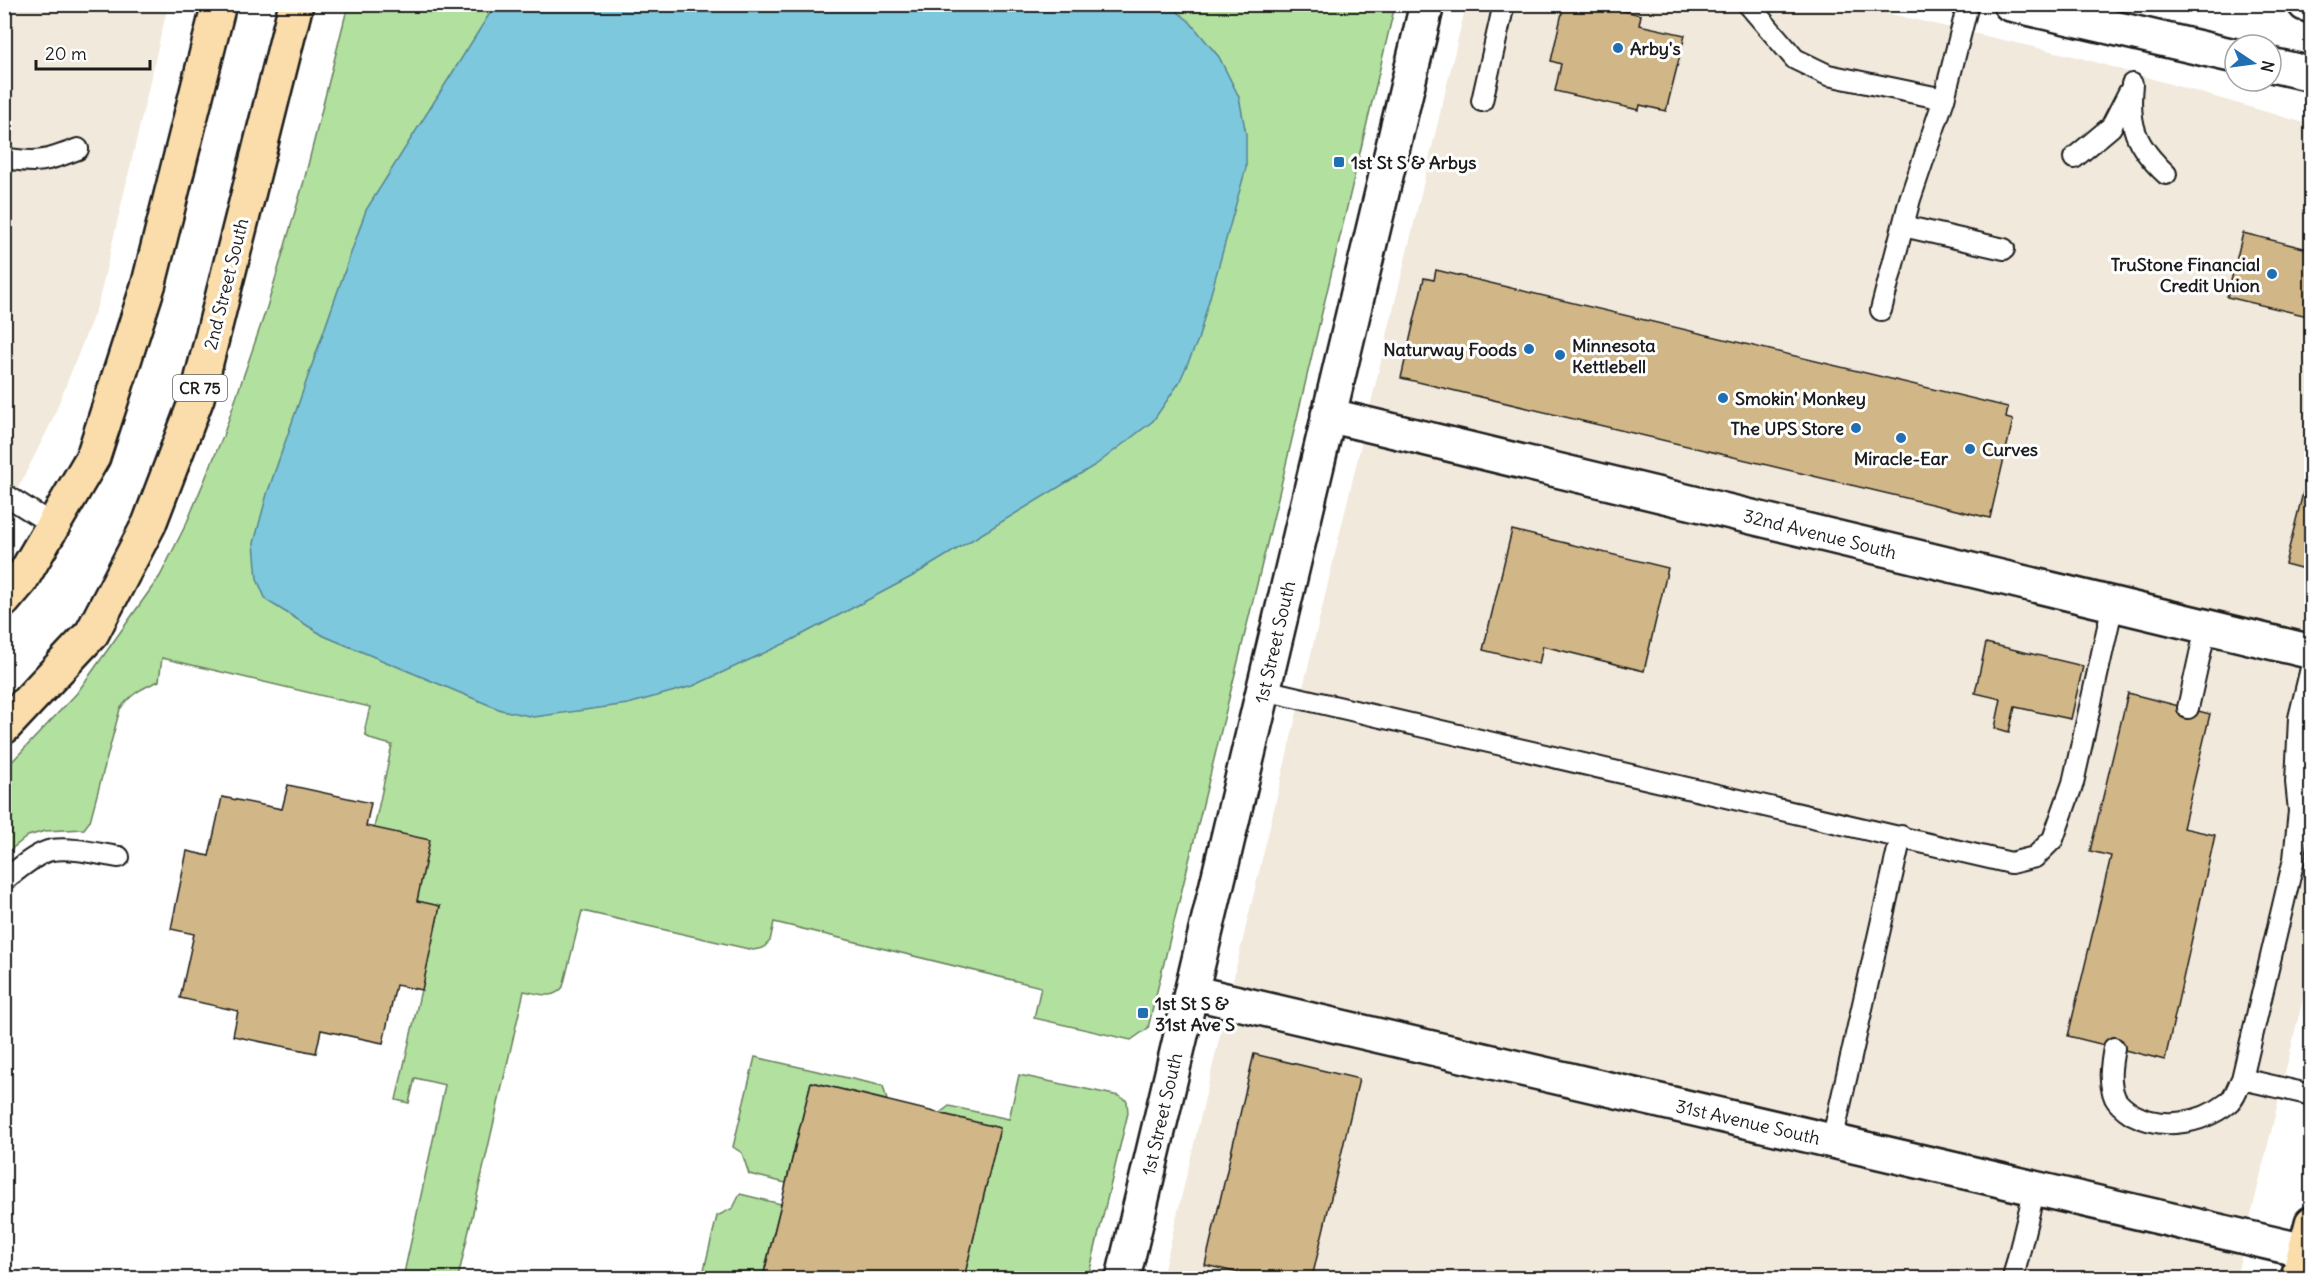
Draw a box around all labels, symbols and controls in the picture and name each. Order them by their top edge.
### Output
scale bar [36,33,150,71]
north arrow [2223,33,2283,93]
place label: Arby's [1630,37,1681,60]
marker: Arby's [1611,41,1625,55]
text: 20 m [45,42,87,65]
text: N [2257,59,2279,74]
place label: 1st St S & Arbys [1351,151,1476,174]
marker: 1st St S & Arbys [1332,155,1346,169]
street label: 2nd Street South [199,216,253,352]
place label: TruStone Financial Credit Union [2111,253,2261,297]
marker: TruStone Financial Credit Union [2265,267,2279,281]
place label: Minnesota Kettlebell [1572,334,1656,378]
place label: Naturway Foods [1383,338,1517,361]
marker: Naturway Foods [1522,342,1536,356]
marker: Minnesota Kettlebell [1553,348,1567,362]
road number: CR 75 [173,375,227,401]
place label: Smokin' Monkey [1735,387,1866,410]
marker: Smokin' Monkey [1716,391,1730,405]
place label: The UPS Store [1730,417,1844,440]
marker: The UPS Store [1849,421,1863,435]
marker: Miracle-Ear [1894,431,1908,445]
place label: Curves [1982,438,2038,461]
marker: Curves [1963,442,1977,456]
place label: Miracle-Ear [1854,447,1949,470]
street label: 32nd Avenue South [1741,504,1899,564]
street label: 1st Street South [1250,578,1300,706]
place label: 1st St S & 31st Ave S [1155,992,1235,1036]
marker: 1st St S & 31st Ave S [1136,1006,1150,1020]
street label: 1st Street South [1137,1050,1187,1178]
street label: 31st Avenue South [1674,1094,1822,1150]

